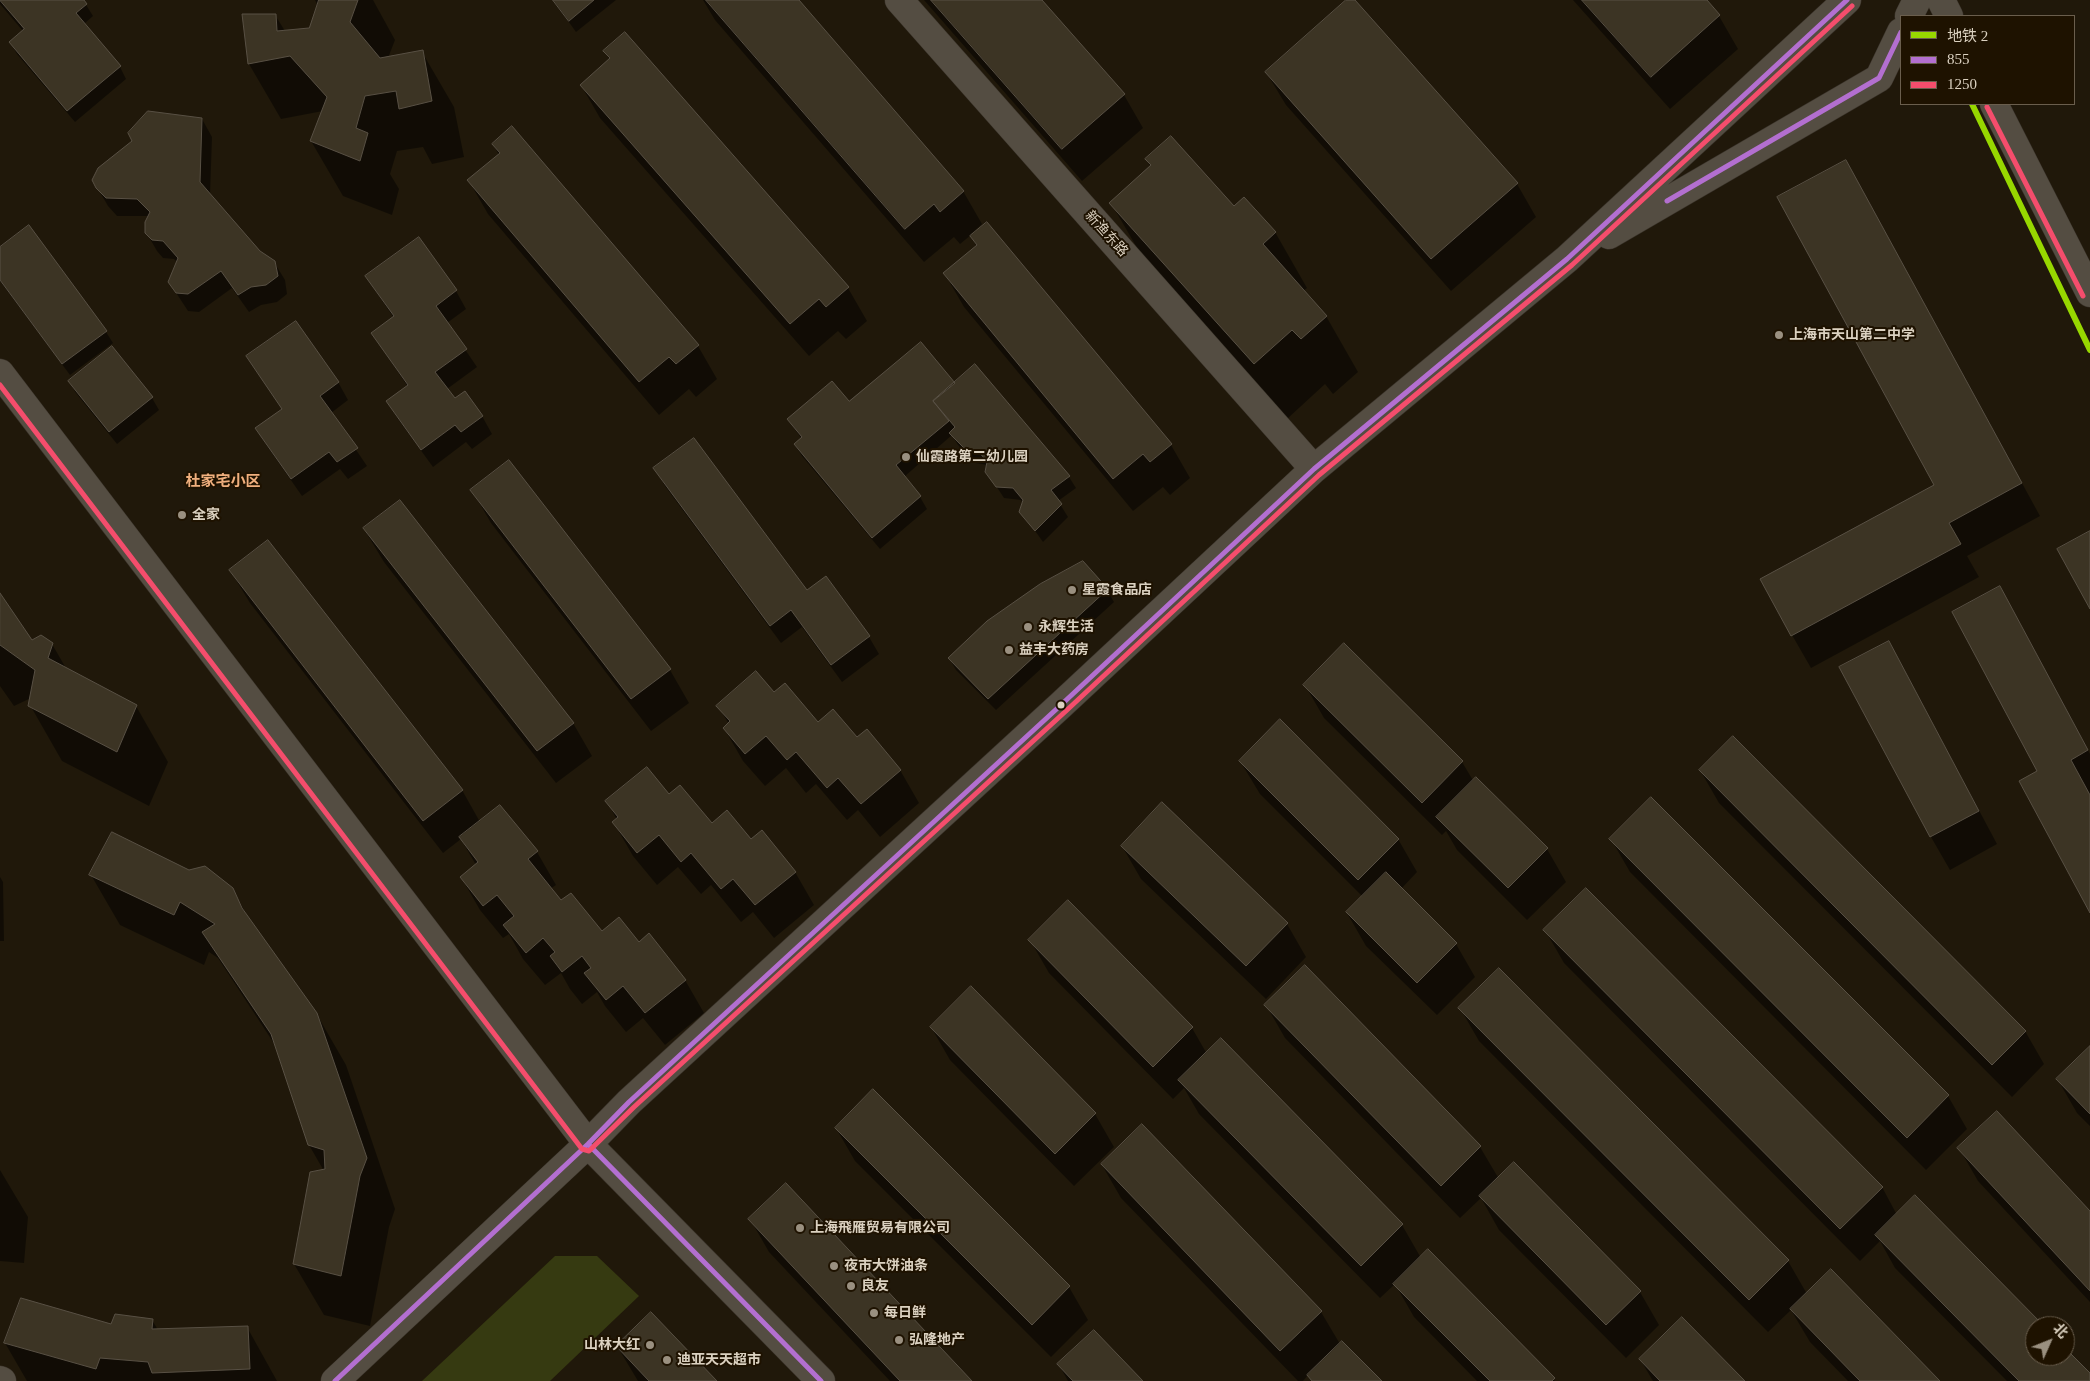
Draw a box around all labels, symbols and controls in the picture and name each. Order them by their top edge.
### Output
legend [1900,15,2075,105]
text: 地铁 2 [1947,28,1988,44]
text: 855 [1947,51,1970,67]
text: 1250 [1947,76,1977,92]
street label: 新渔东路 [1081,208,1131,260]
place label: 上海市天山第二中学 [1789,327,1915,343]
marker: 上海市天山第二中学 [1773,329,1785,341]
place label: 仙霞路第二幼儿园 [916,449,1028,465]
marker: 仙霞路第二幼儿园 [900,451,912,463]
district label: 杜家宅小区 [186,473,260,491]
place label: 全家 [192,507,220,523]
marker: 全家 [176,509,188,521]
place label: 星霞食品店 [1082,582,1152,598]
marker: 星霞食品店 [1066,584,1078,596]
place label: 永辉生活 [1038,619,1094,635]
marker: 永辉生活 [1022,621,1034,633]
place label: 益丰大药房 [1019,642,1089,658]
marker: 益丰大药房 [1003,644,1015,656]
unlabelled marker [1056,700,1066,710]
place label: 上海飛雁贸易有限公司 [810,1220,950,1236]
marker: 上海飛雁贸易有限公司 [794,1222,806,1234]
place label: 夜市大饼油条 [844,1258,928,1274]
marker: 夜市大饼油条 [828,1260,840,1272]
place label: 良友 [861,1278,889,1294]
marker: 良友 [845,1280,857,1292]
place label: 每日鲜 [884,1305,926,1321]
marker: 每日鲜 [868,1307,880,1319]
north arrow [2025,1316,2075,1366]
text: 北 [2050,1321,2071,1341]
place label: 弘隆地产 [909,1332,965,1348]
marker: 弘隆地产 [893,1334,905,1346]
place label: 山林大红 [584,1337,640,1353]
marker: 山林大红 [644,1339,656,1351]
place label: 迪亚天天超市 [677,1352,761,1368]
marker: 迪亚天天超市 [661,1354,673,1366]

